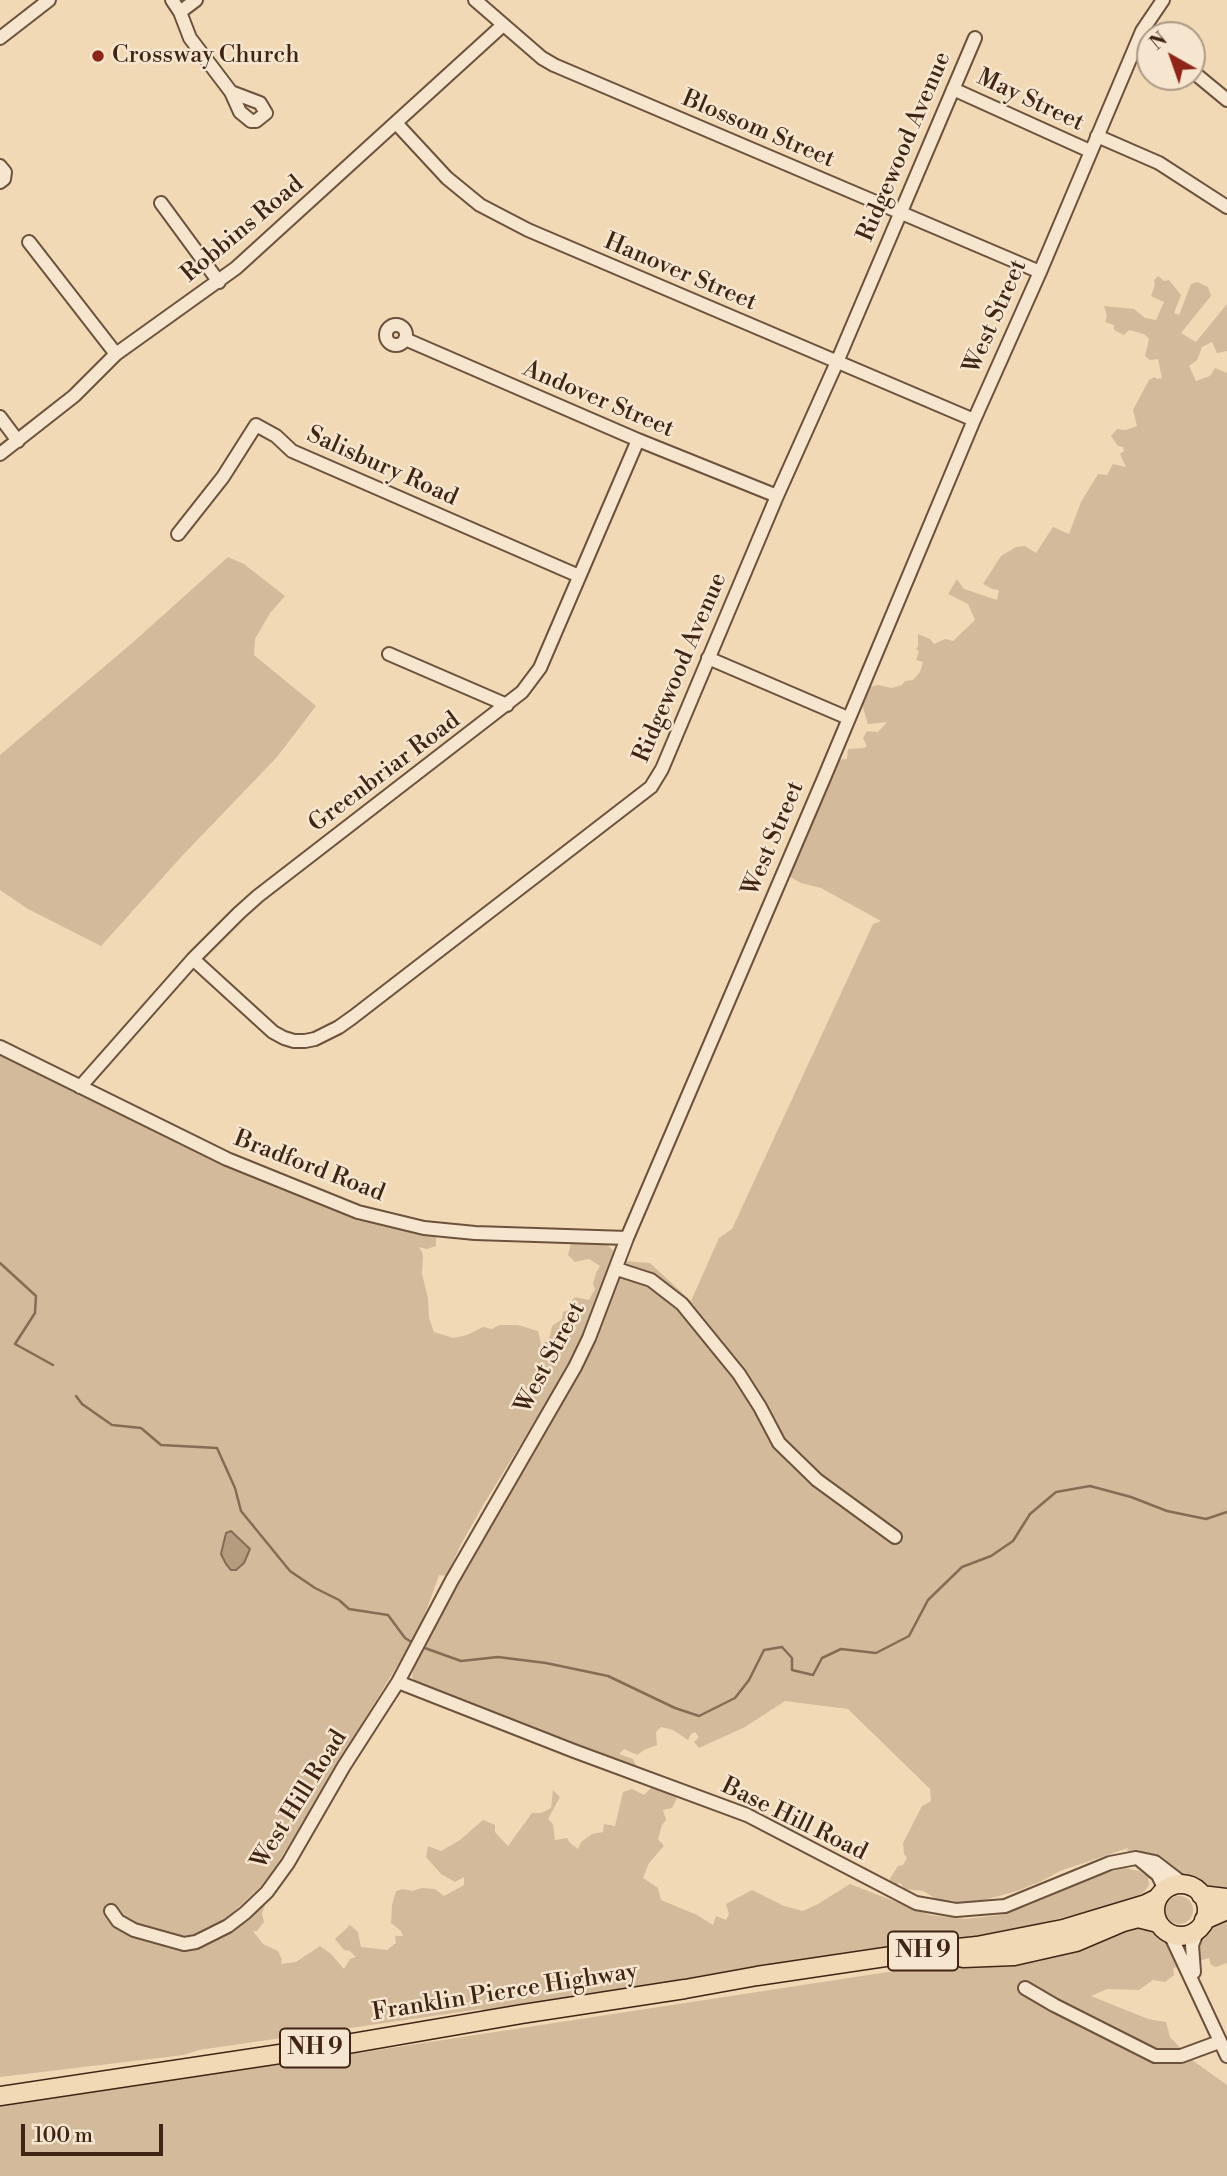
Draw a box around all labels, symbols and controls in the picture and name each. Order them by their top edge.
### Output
north arrow [1136,21,1206,91]
text: N [1145,27,1172,55]
place label: Crossway Church [112,42,300,70]
marker: Crossway Church [90,48,106,64]
street label: Ridgewood Avenue [852,48,958,246]
street label: May Street [972,64,1088,138]
street label: Blossom Street [677,85,839,175]
street label: Robbins Road [176,171,310,289]
street label: Hanover Street [599,228,761,318]
street label: West Street [958,256,1034,378]
street label: Andover Street [518,355,678,445]
street label: Salisbury Road [302,421,462,513]
street label: Ridgewood Avenue [628,569,734,767]
street label: Greenbriar Road [304,707,466,839]
street label: West Street [737,777,811,901]
street label: Bradford Road [230,1125,388,1209]
street label: West Street [510,1298,592,1418]
street label: West Hill Road [246,1725,354,1875]
street label: Base Hill Road [716,1772,872,1868]
road number: NH 9 [888,1932,958,1970]
street label: Franklin Pierce Highway [370,1958,640,2028]
road number: NH 9 [280,2028,350,2068]
scale bar [24,2110,166,2154]
text: 100 m [34,2123,93,2149]

